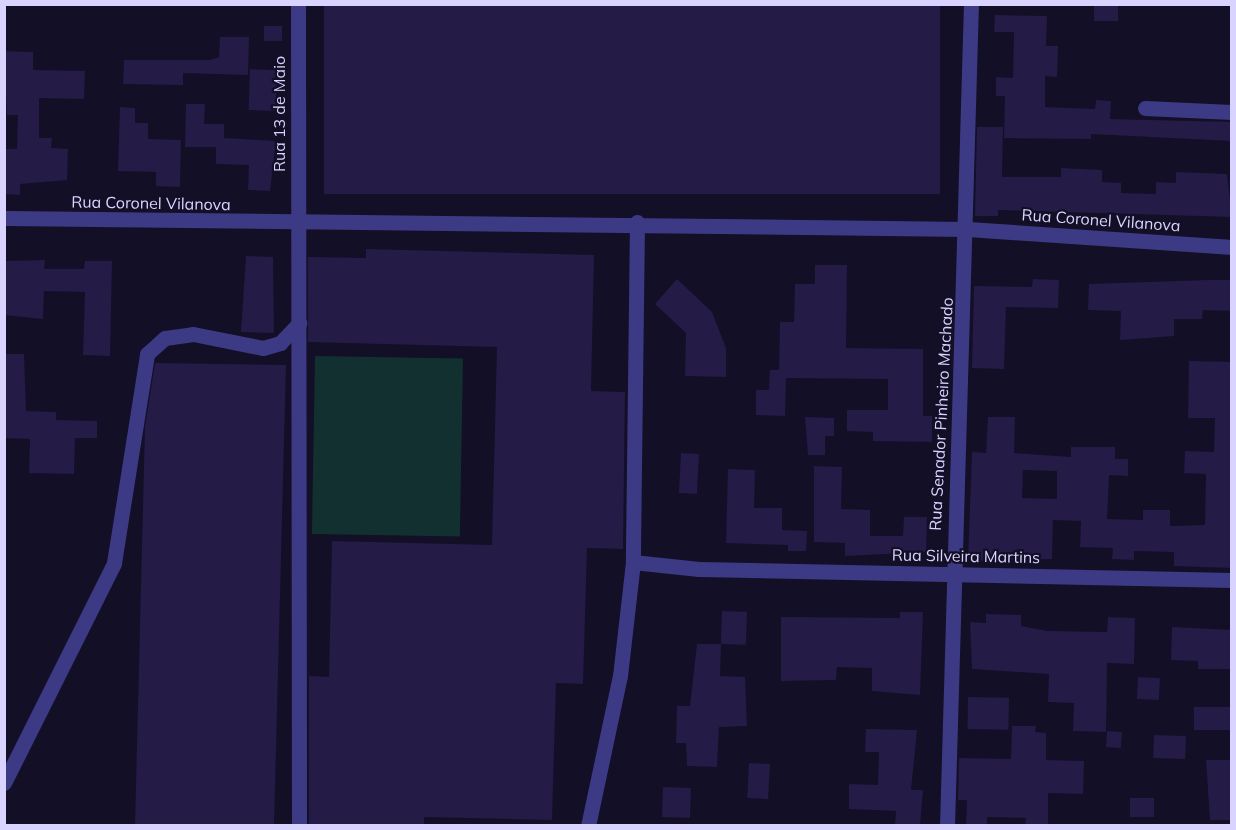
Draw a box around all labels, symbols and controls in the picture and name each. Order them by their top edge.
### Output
street label: Rua 13 de Maio [269,56,289,172]
street label: Rua Coronel Vilanova [71,192,231,214]
street label: Rua Coronel Vilanova [1021,205,1181,235]
street label: Rua Senador Pinheiro Machado [925,297,957,531]
street label: Rua Silveira Martins [892,545,1040,567]

